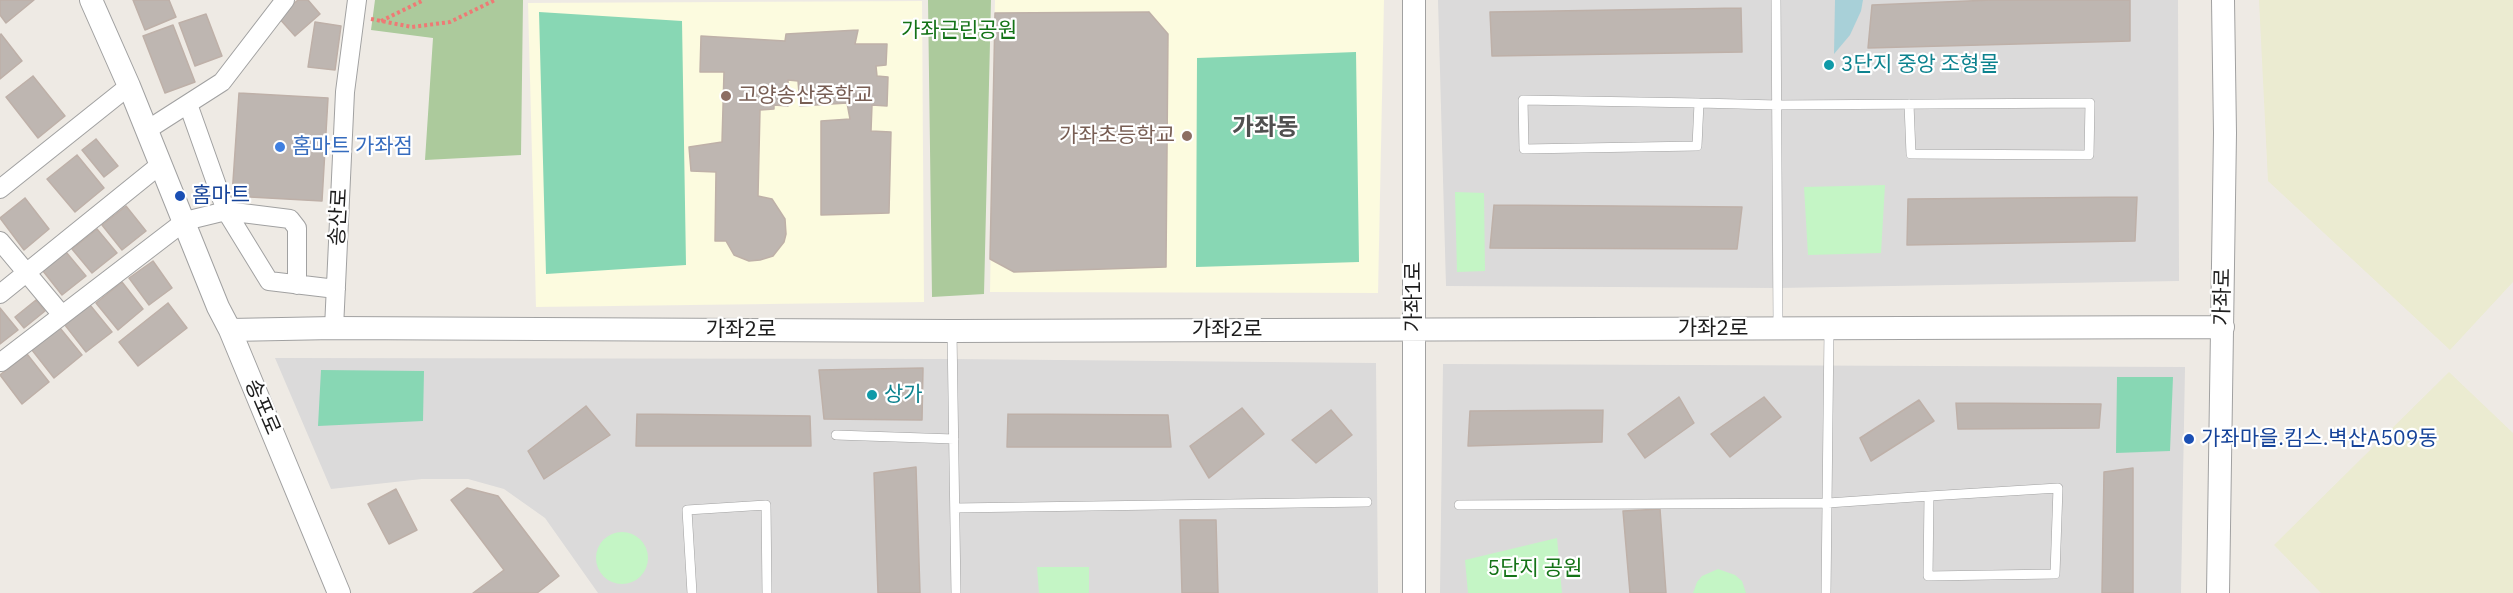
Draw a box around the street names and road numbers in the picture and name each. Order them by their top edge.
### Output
street label: 송산로 [325,187,353,247]
street label: 가좌1로 [1401,262,1427,332]
street label: 가좌로 [2210,268,2236,326]
street label: 가좌2로 [1678,316,1748,342]
street label: 가좌2로 [706,317,776,343]
street label: 가좌2로 [1192,317,1262,343]
street label: 송포로 [239,375,285,439]

